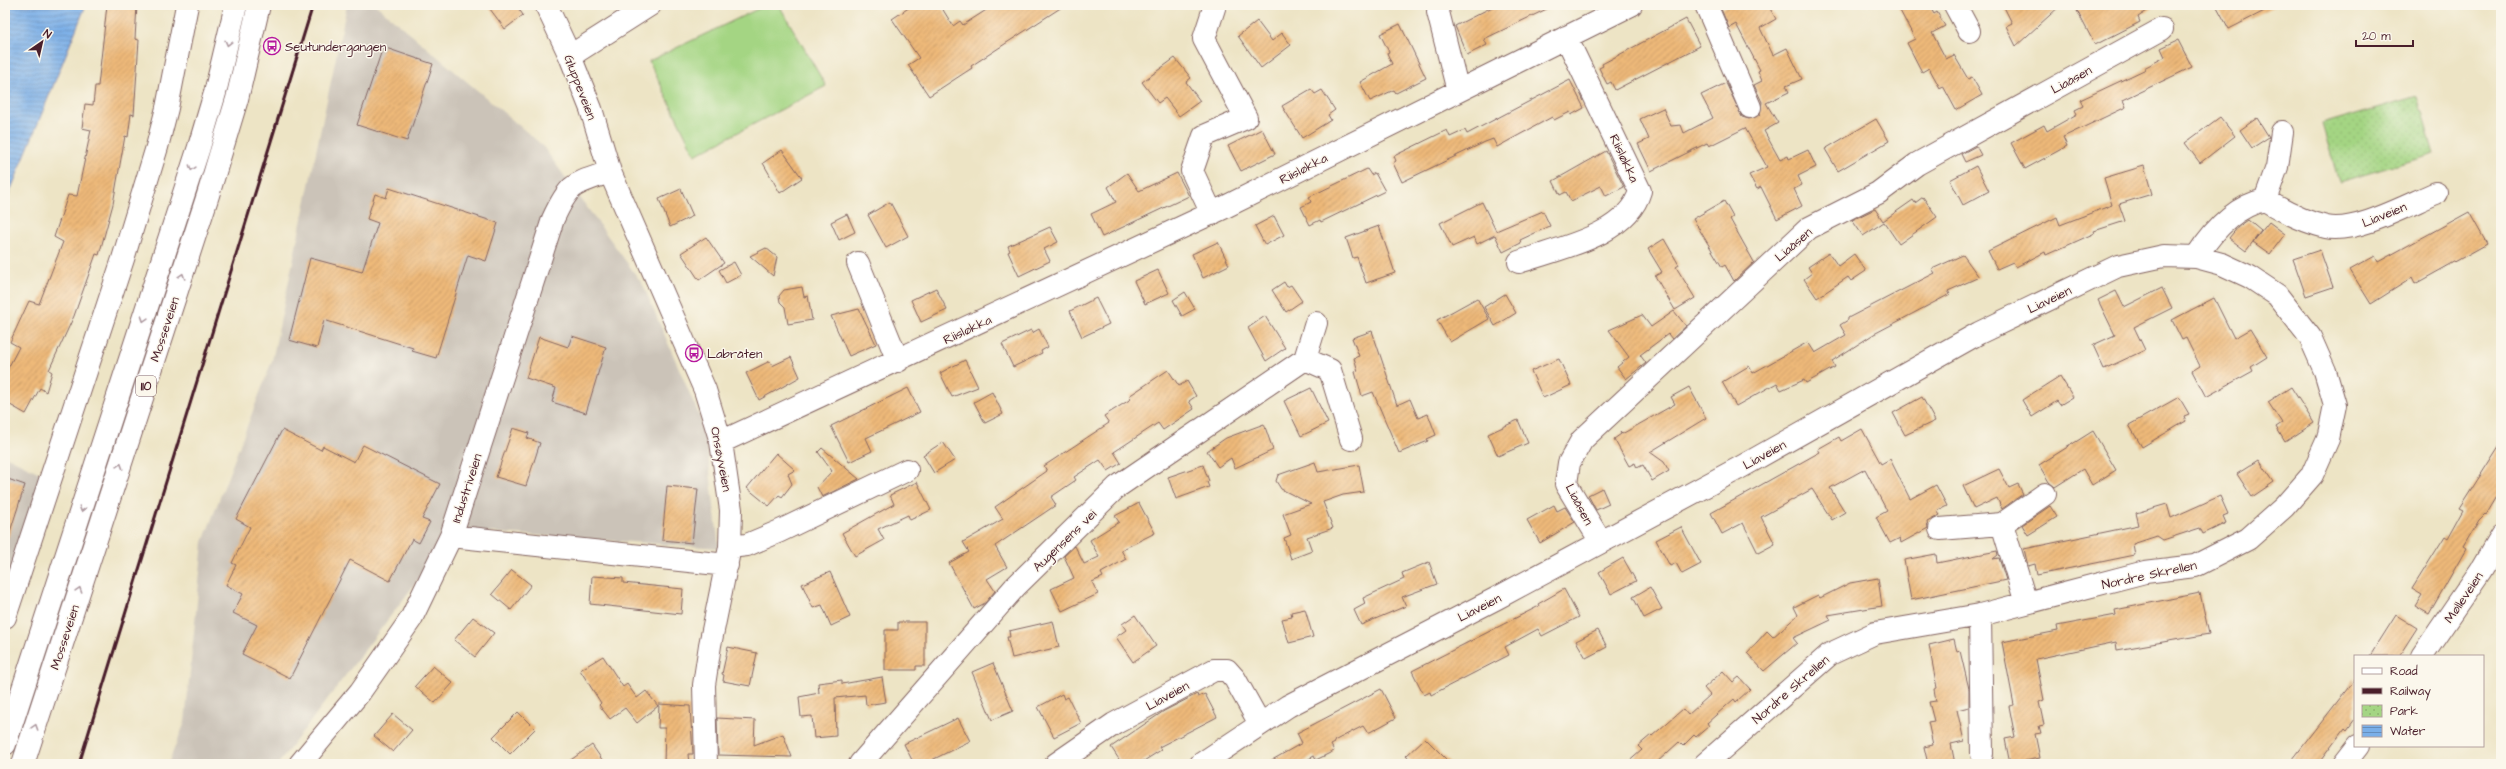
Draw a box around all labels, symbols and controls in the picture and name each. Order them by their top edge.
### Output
north arrow [22,22,62,62]
scale bar [2356,22,2413,48]
text: N [40,26,54,42]
text: 20 m [2362,28,2391,45]
bus stop icon: Seutundergangen [262,36,282,56]
place label: Seutundergangen [285,38,387,57]
one-way arrow [224,40,232,46]
street label: Gluppeveien [559,52,601,123]
street label: Liaåsen [2048,61,2096,98]
street label: Riisløkka [1605,131,1643,186]
street label: Riisløkka [1276,149,1331,189]
one-way arrow [189,165,197,172]
street label: Liaveien [2359,198,2410,232]
street label: Liaåsen [1771,223,1817,266]
one-way arrow [177,273,185,280]
street label: Liaveien [2024,281,2075,318]
street label: Mosseveien [146,294,184,364]
street label: Riisløkka [940,311,995,349]
one-way arrow [140,315,149,322]
bus stop icon: Labråten [684,343,704,363]
place label: Labråten [707,345,763,363]
road number: 110 [136,376,156,396]
street label: Onsøyveien [705,425,736,494]
street label: Liaveien [1740,435,1790,474]
street label: Industriveien [447,451,487,525]
one-way arrow [115,463,123,470]
street label: Liaåsen [1561,481,1598,529]
one-way arrow [78,505,87,512]
street label: Augensens vei [1029,506,1101,577]
street label: Nordre Skrellen [2100,556,2199,594]
street label: Mølleveien [2440,568,2488,627]
one-way arrow [75,587,83,594]
street label: Liaveien [1454,589,1505,627]
street label: Mosseveien [46,602,84,672]
street label: Nordre Skrellen [1748,651,1833,728]
legend [2354,655,2484,747]
text: Road [2390,663,2418,680]
street label: Liaveien [1143,676,1193,715]
text: Railway [2390,683,2431,701]
text: Park [2390,703,2418,720]
text: Water [2390,723,2426,740]
one-way arrow [30,724,39,731]

